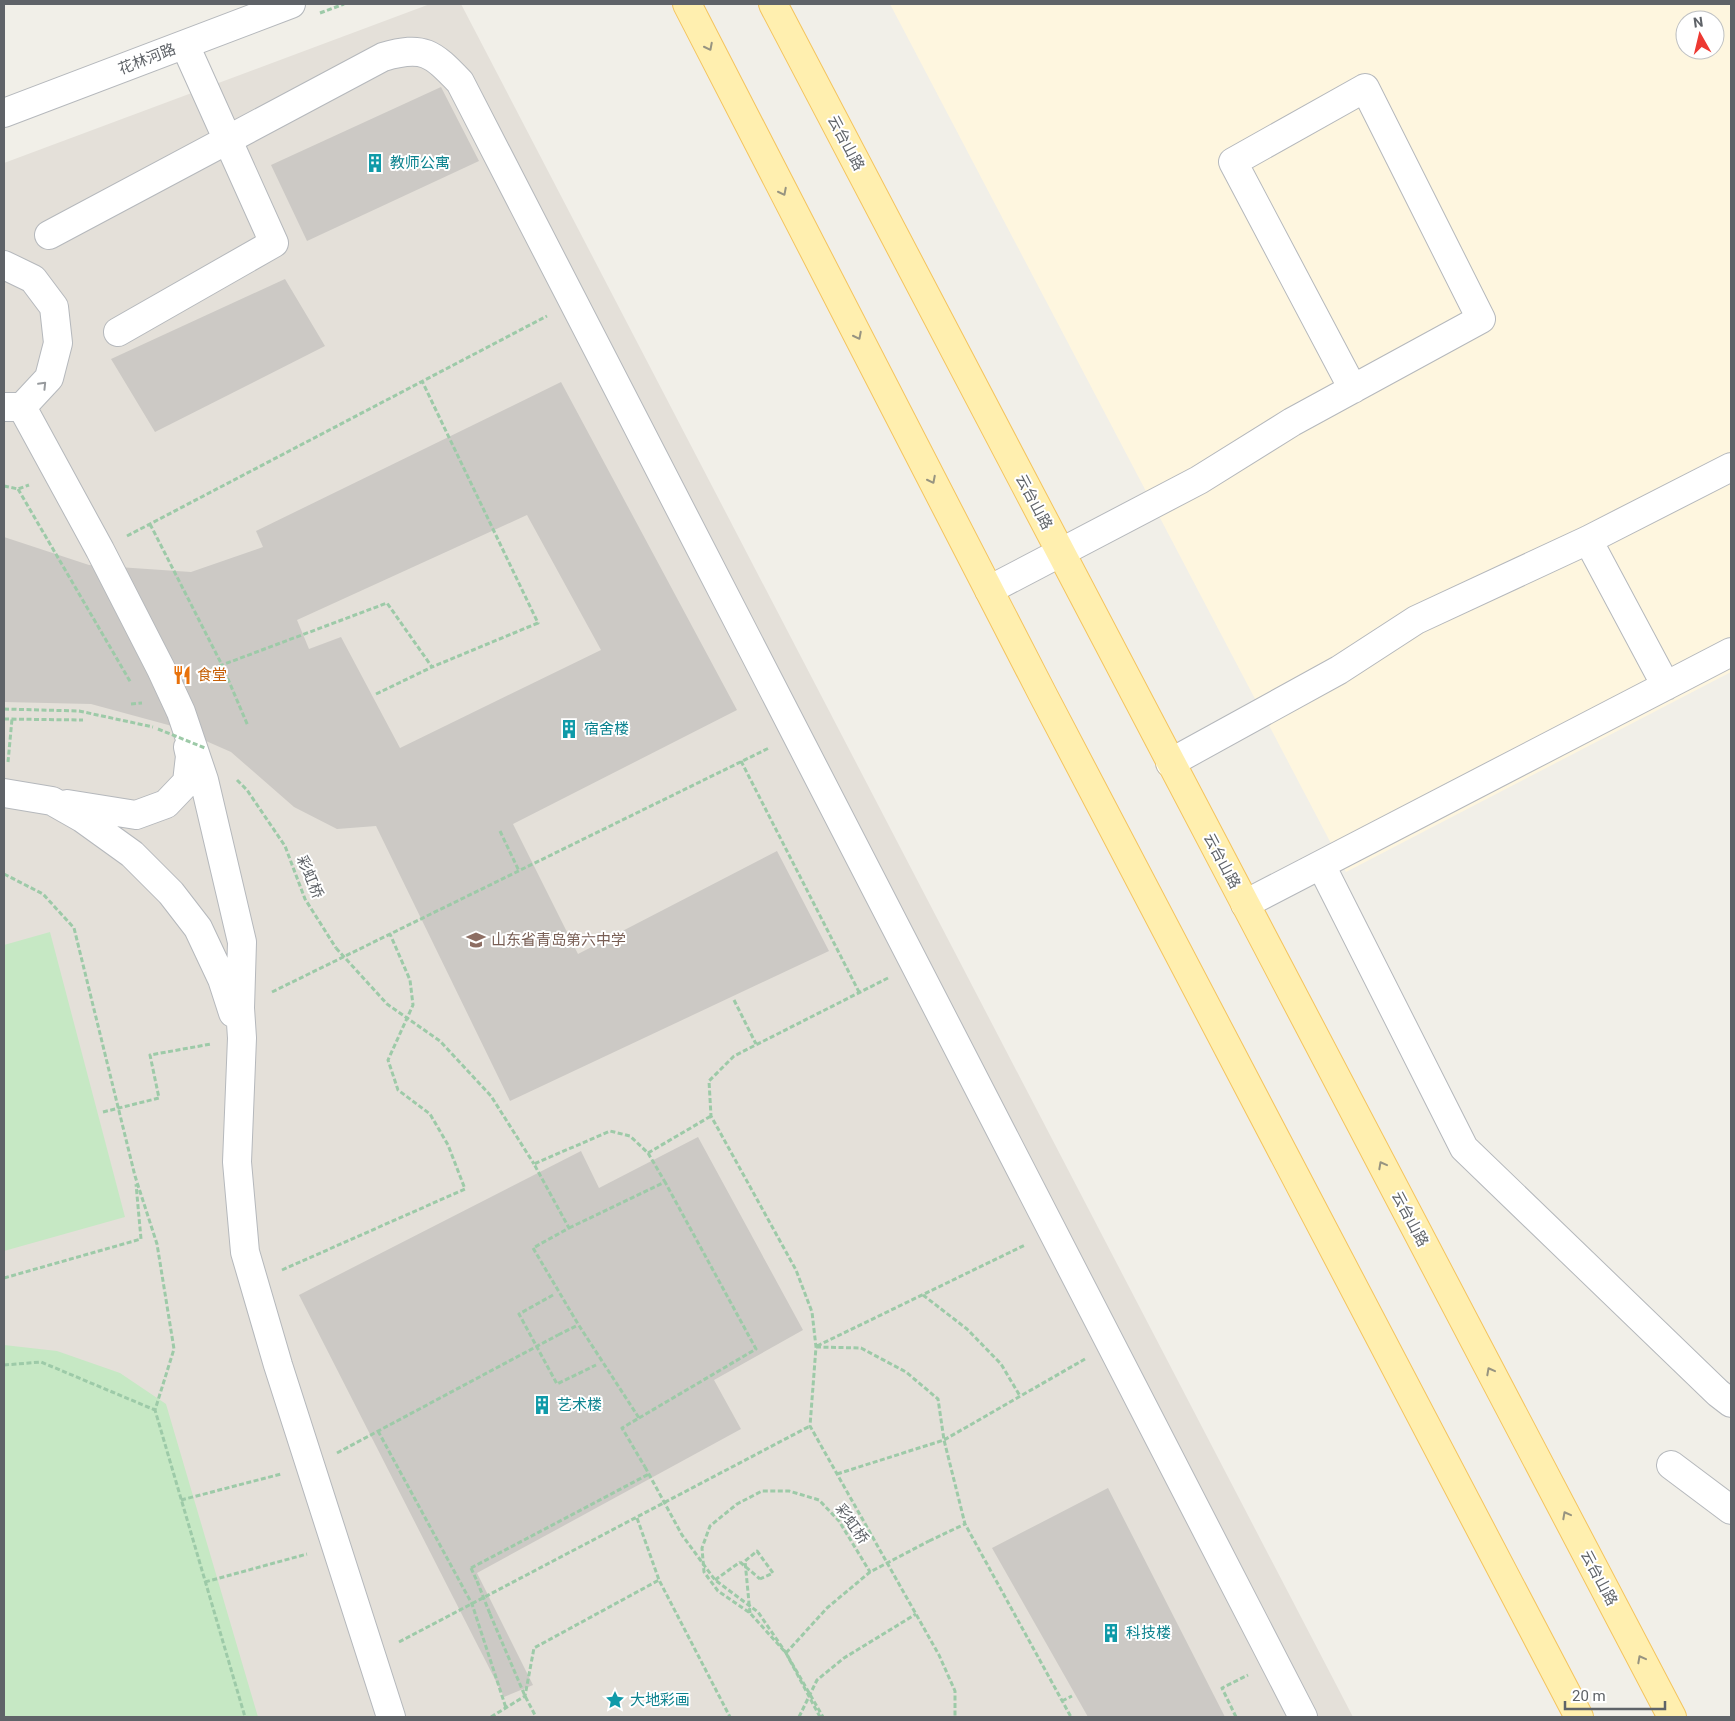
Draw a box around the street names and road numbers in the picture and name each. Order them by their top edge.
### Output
street label: 花林河路 [116,40,178,78]
street label: 云台山路 [824,112,868,174]
street label: 云台山路 [1012,471,1056,533]
street label: 云台山路 [1200,830,1244,892]
street label: 彩虹桥 [293,853,327,901]
street label: 云台山路 [1388,1188,1432,1250]
street label: 彩虹桥 [831,1501,873,1547]
street label: 云台山路 [1577,1547,1621,1609]

